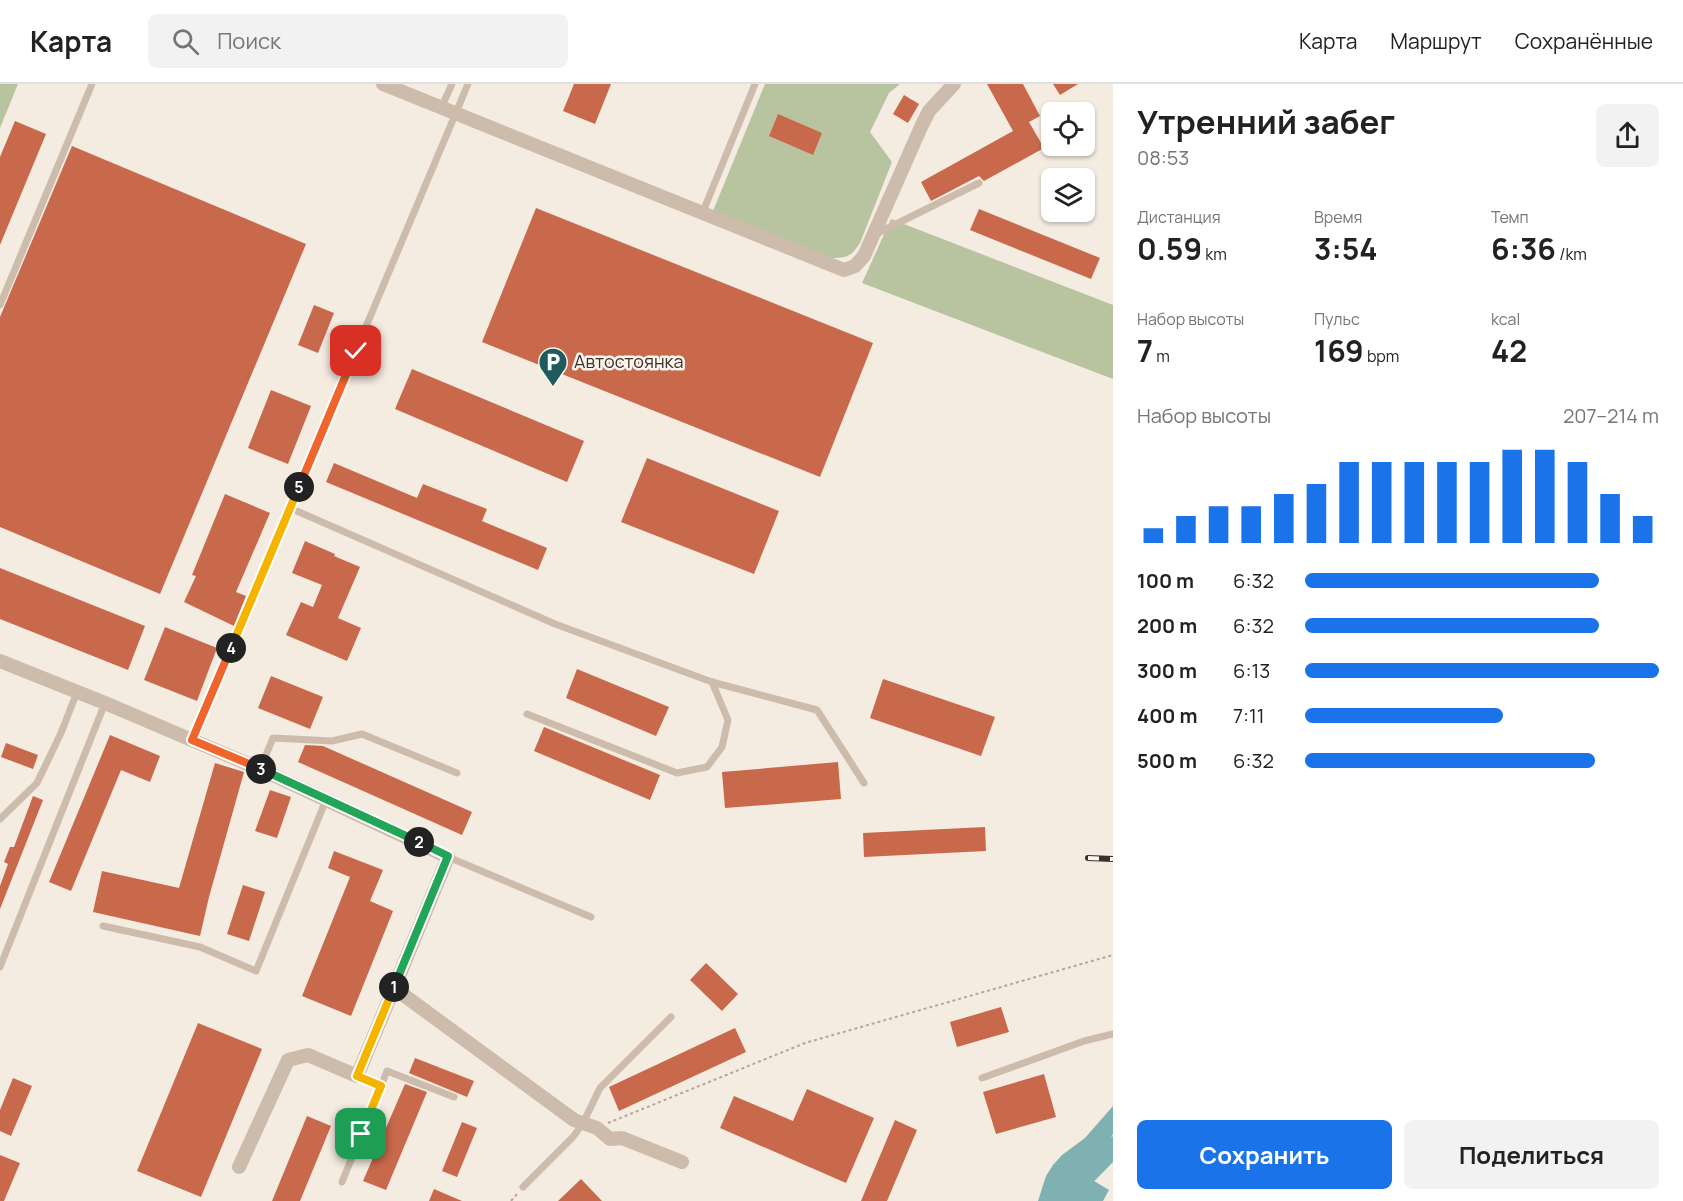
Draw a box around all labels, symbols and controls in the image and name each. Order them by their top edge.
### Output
search box [148,14,568,68]
text: Карта [30,22,112,60]
icon: search [169,25,202,58]
text: Поиск [217,26,281,56]
text: Карта [1299,27,1357,55]
text: Маршрут [1390,27,1482,55]
text: Сохранённые [1515,27,1653,55]
text: Утренний забег [1137,99,1395,144]
map controls [1041,102,1095,222]
button: locate [1041,102,1095,156]
button: share [1596,104,1659,167]
text: 08:53 [1137,144,1189,171]
button: layers [1041,168,1095,222]
text: Дистанция [1137,206,1221,228]
text: Время [1314,206,1362,228]
text: Темп [1491,206,1529,228]
text: 0.59 [1137,228,1202,269]
text: 3:54 [1314,228,1378,269]
text: 6:36 [1491,228,1556,269]
text: km [1202,243,1227,265]
text: /km [1556,243,1587,265]
text: Набор высоты [1137,308,1244,330]
text: Пульс [1314,308,1360,330]
text: kcal [1491,308,1520,330]
pin [330,325,381,376]
text: 7 [1137,330,1153,371]
text: 169 [1314,330,1364,371]
text: 42 [1491,330,1527,371]
icon: check [339,334,372,367]
text: m [1153,345,1170,367]
text: bpm [1364,345,1399,367]
parking icon: Автостоянка [537,346,569,388]
place label: Автостоянка [574,349,683,373]
text: Набор высоты [1137,402,1271,429]
text: 207–214 m [1563,402,1659,429]
pin: 5 [284,472,314,502]
text: 5 [294,476,304,498]
text: 100 m [1137,567,1194,594]
text: 6:32 [1233,567,1274,594]
text: 200 m [1137,612,1197,639]
text: 6:32 [1233,612,1274,639]
pin: 4 [216,633,246,663]
text: 4 [226,637,236,659]
text: 300 m [1137,657,1197,684]
text: 6:13 [1233,657,1270,684]
text: 400 m [1137,702,1197,729]
text: 7:11 [1233,702,1265,729]
text: 500 m [1137,747,1197,774]
text: 6:32 [1233,747,1274,774]
pin: 3 [246,754,276,784]
text: 3 [256,758,266,780]
pin: 2 [404,827,434,857]
text: 2 [414,831,424,853]
pin: 1 [379,972,409,1002]
text: 1 [390,976,398,998]
pin [335,1108,386,1159]
icon: arrive [344,1117,377,1150]
button: Сохранить [1137,1120,1392,1189]
button: Поделиться [1404,1120,1659,1189]

